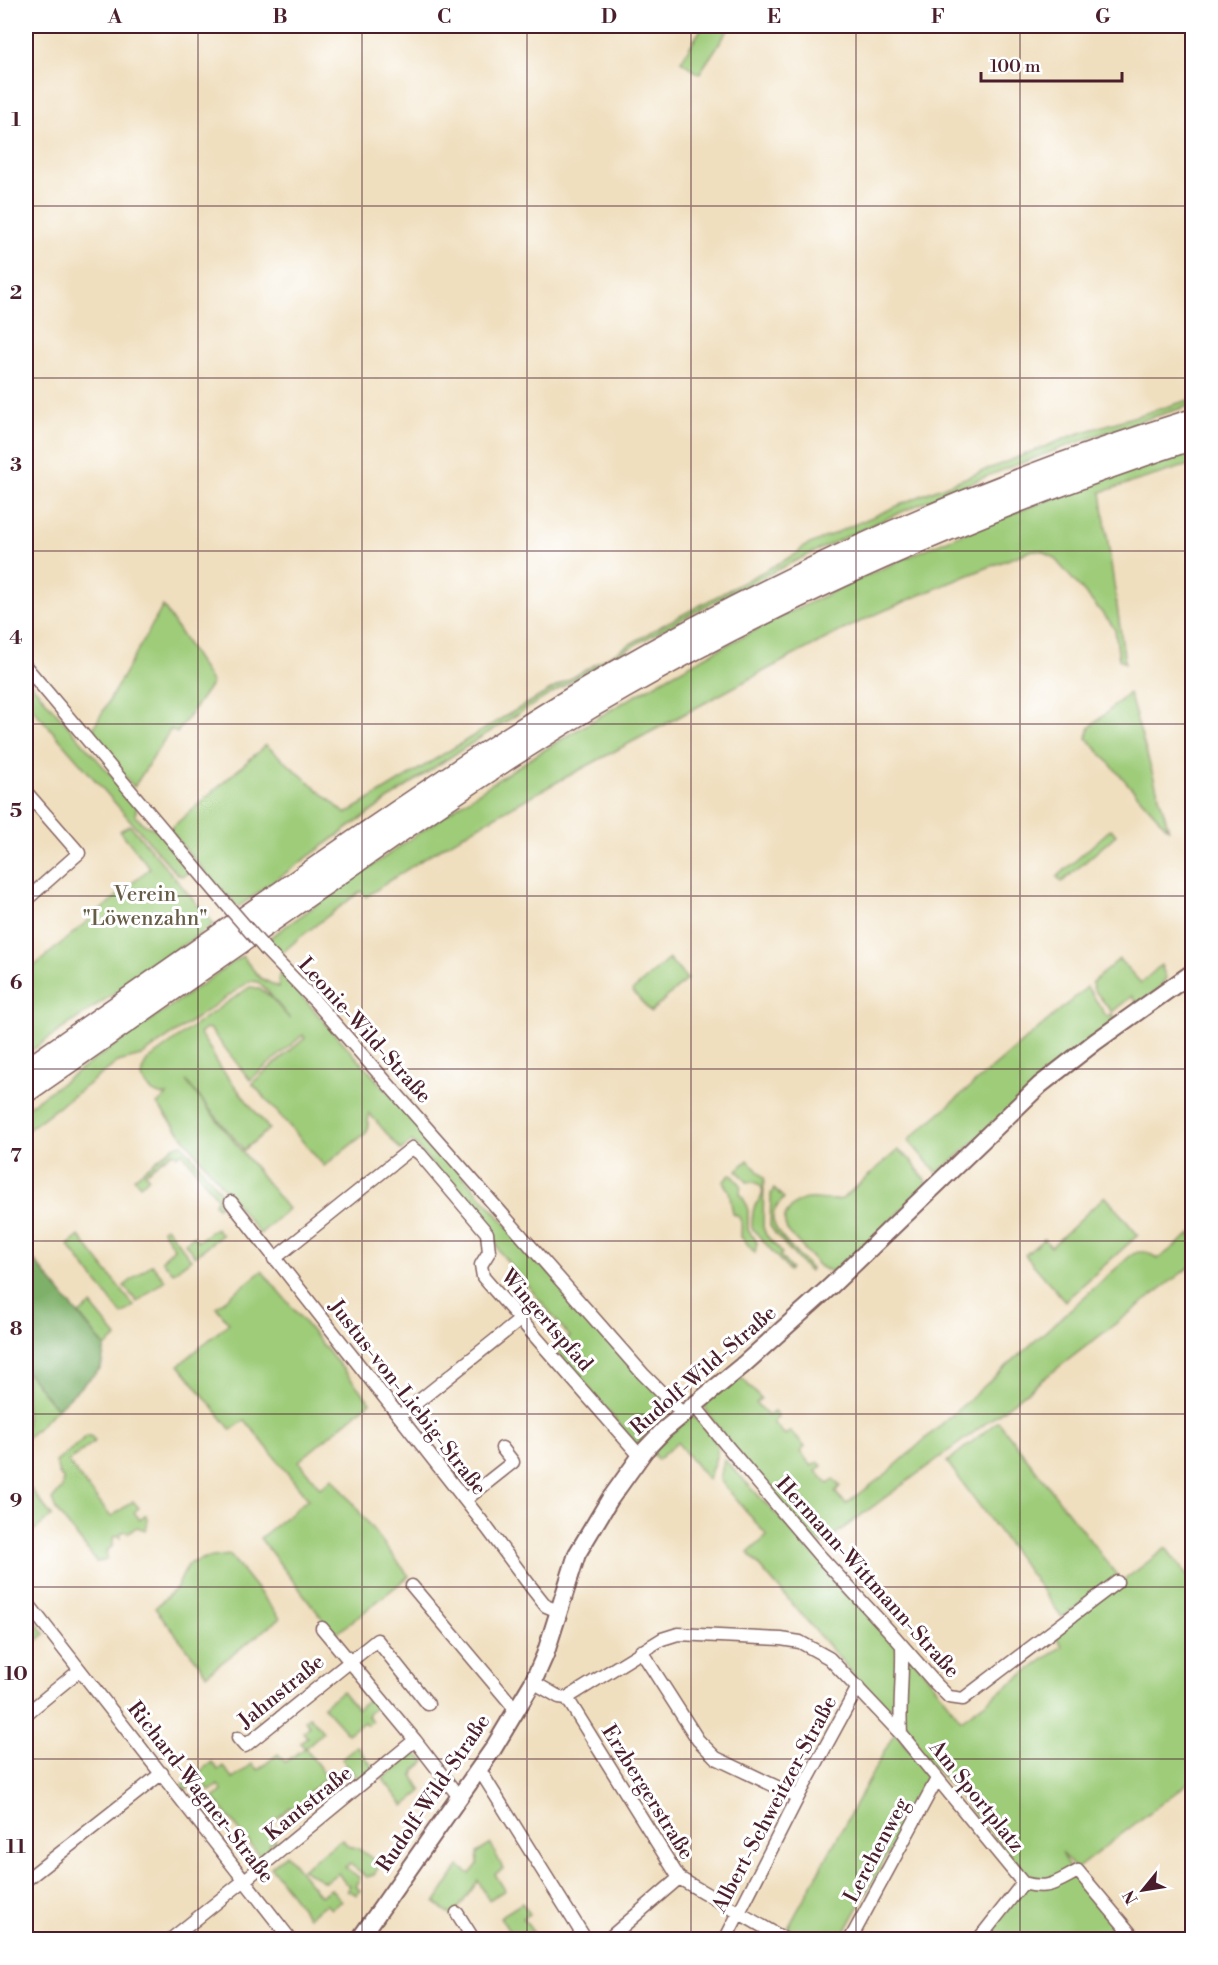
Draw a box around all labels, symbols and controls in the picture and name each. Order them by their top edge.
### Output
text: A [107,5,123,30]
text: B [272,5,288,30]
text: C [437,5,451,30]
text: D [601,5,617,30]
text: E [767,5,781,30]
text: F [931,5,945,30]
text: G [1095,5,1111,30]
scale bar [981,45,1122,83]
text: 100 m [990,55,1041,78]
text: 1 [11,108,21,133]
text: 2 [10,281,22,306]
text: 3 [10,453,22,478]
text: 4 [9,626,23,651]
text: 5 [10,799,22,824]
park label: Verein "Löwenzahn" [82,882,208,932]
street label: Leonie-Wild-Straße [292,952,437,1109]
text: 6 [10,971,23,996]
text: 7 [10,1144,22,1169]
street label: Wingertspfad [494,1263,598,1377]
street label: Justus-von-Liebig-Straße [322,1294,492,1501]
street label: Rudolf-Wild-Straße [625,1300,782,1441]
text: 8 [10,1317,23,1342]
street label: Hermann-Wittmann-Straße [770,1471,965,1684]
text: 9 [10,1489,22,1514]
street label: Jahnstraße [233,1649,330,1735]
text: 10 [4,1662,28,1687]
street label: Albert-Schweitzer-Straße [706,1692,843,1918]
street label: Richard-Wagner-Straße [121,1696,279,1889]
street label: Rudolf-Wild-Straße [371,1710,496,1878]
street label: Erzbergerstraße [595,1720,699,1865]
street label: Am Sportplatz [922,1735,1029,1858]
street label: Kantstraße [259,1760,358,1847]
street label: Lerchenweg [838,1793,915,1907]
text: 11 [6,1835,26,1860]
north arrow [1113,1860,1173,1920]
text: N [1119,1886,1143,1907]

